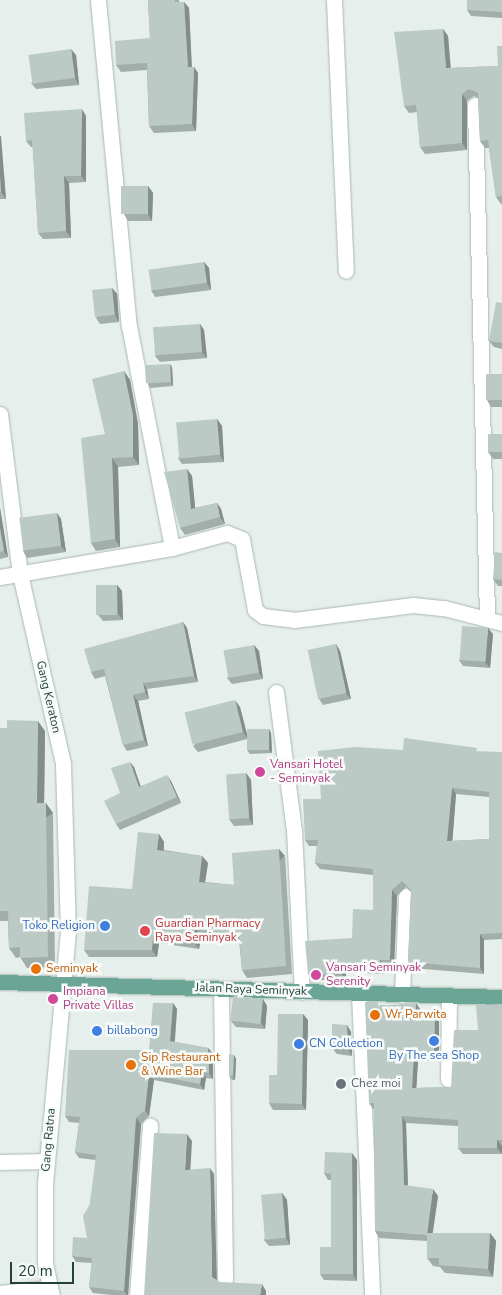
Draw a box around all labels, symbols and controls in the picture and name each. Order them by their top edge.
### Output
street label: Gang Keraton [33,659,63,735]
place label: Vansari Hotel - Seminyak [270,758,343,786]
marker: Vansari Hotel - Seminyak [254,766,266,778]
place label: Guardian Pharmacy Raya Seminyak [155,917,261,945]
place label: Toko Religion [23,919,95,933]
marker: Toko Religion [99,920,111,932]
marker: Guardian Pharmacy Raya Seminyak [139,925,151,937]
place label: Vansari Seminyak Serenity [326,961,421,989]
place label: Seminyak [46,962,98,976]
marker: Seminyak [30,963,42,975]
marker: Vansari Seminyak Serenity [310,969,322,981]
street label: Jalan Raya Seminyak [195,981,307,999]
place label: Impiana Private Villas [63,985,134,1013]
marker: Impiana Private Villas [47,993,59,1005]
place label: Wr Parwita [385,1008,447,1022]
marker: Wr Parwita [369,1009,381,1021]
place label: billabong [107,1024,158,1038]
marker: billabong [91,1025,103,1037]
marker: By The sea Shop [428,1035,440,1047]
place label: CN Collection [309,1037,383,1051]
marker: CN Collection [293,1038,305,1050]
place label: By The sea Shop [389,1049,479,1063]
place label: Sip Restaurant & Wine Bar [141,1051,220,1079]
marker: Sip Restaurant & Wine Bar [125,1059,137,1071]
place label: Chez moi [351,1077,401,1091]
marker: Chez moi [335,1078,347,1090]
street label: Gang Ratna [39,1108,59,1172]
scale bar [12,1252,76,1284]
text: 20 m [18,1261,53,1281]

